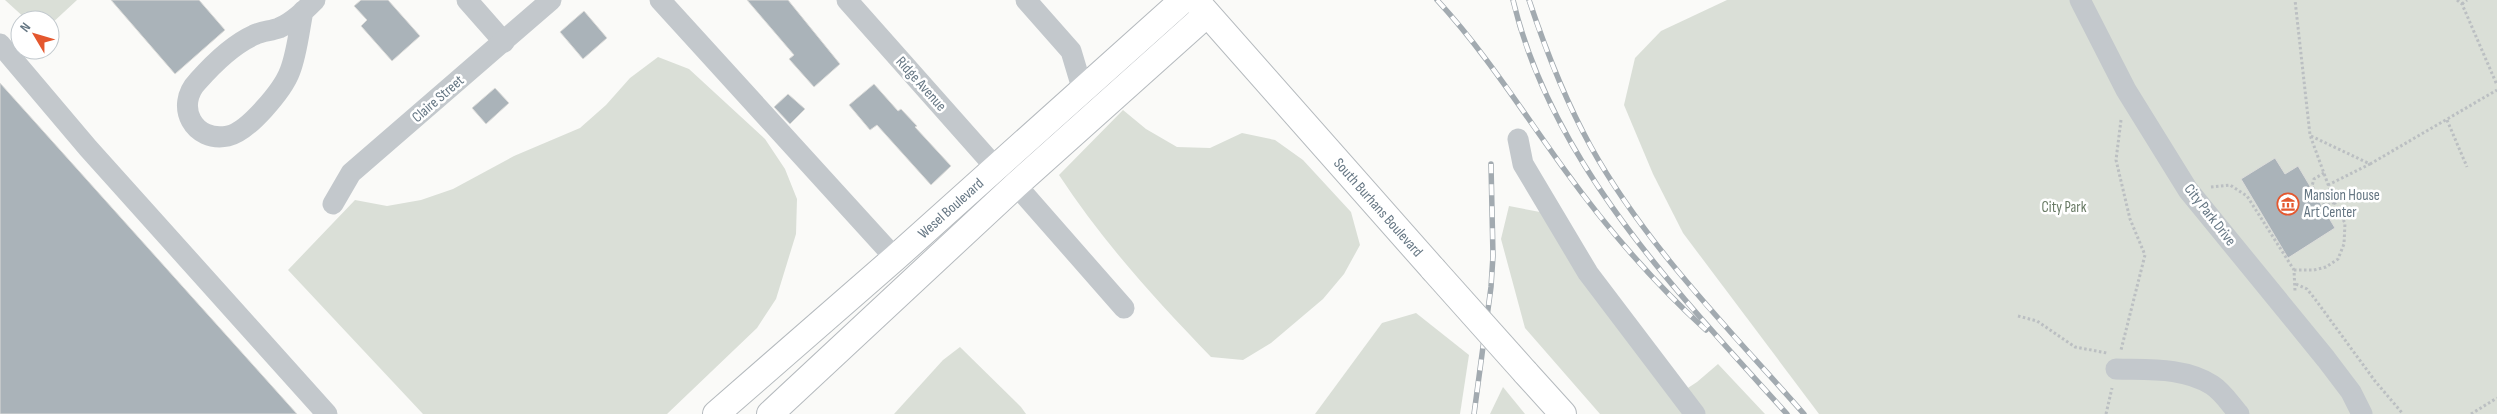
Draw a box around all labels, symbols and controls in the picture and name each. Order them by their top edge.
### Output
north arrow [10,10,60,60]
text: N [16,19,34,35]
street label: Ridge Avenue [892,53,950,115]
street label: Claire Street [408,71,468,127]
street label: South Burhans Boulevard [1330,154,1427,261]
street label: Wesel Boulevard [914,174,987,243]
street label: City Park Drive [2180,180,2240,250]
place label: Mansion House Art Center [2303,186,2380,222]
museum icon: Mansion House Art Center [2276,192,2300,216]
park label: City Park [2042,198,2087,217]

